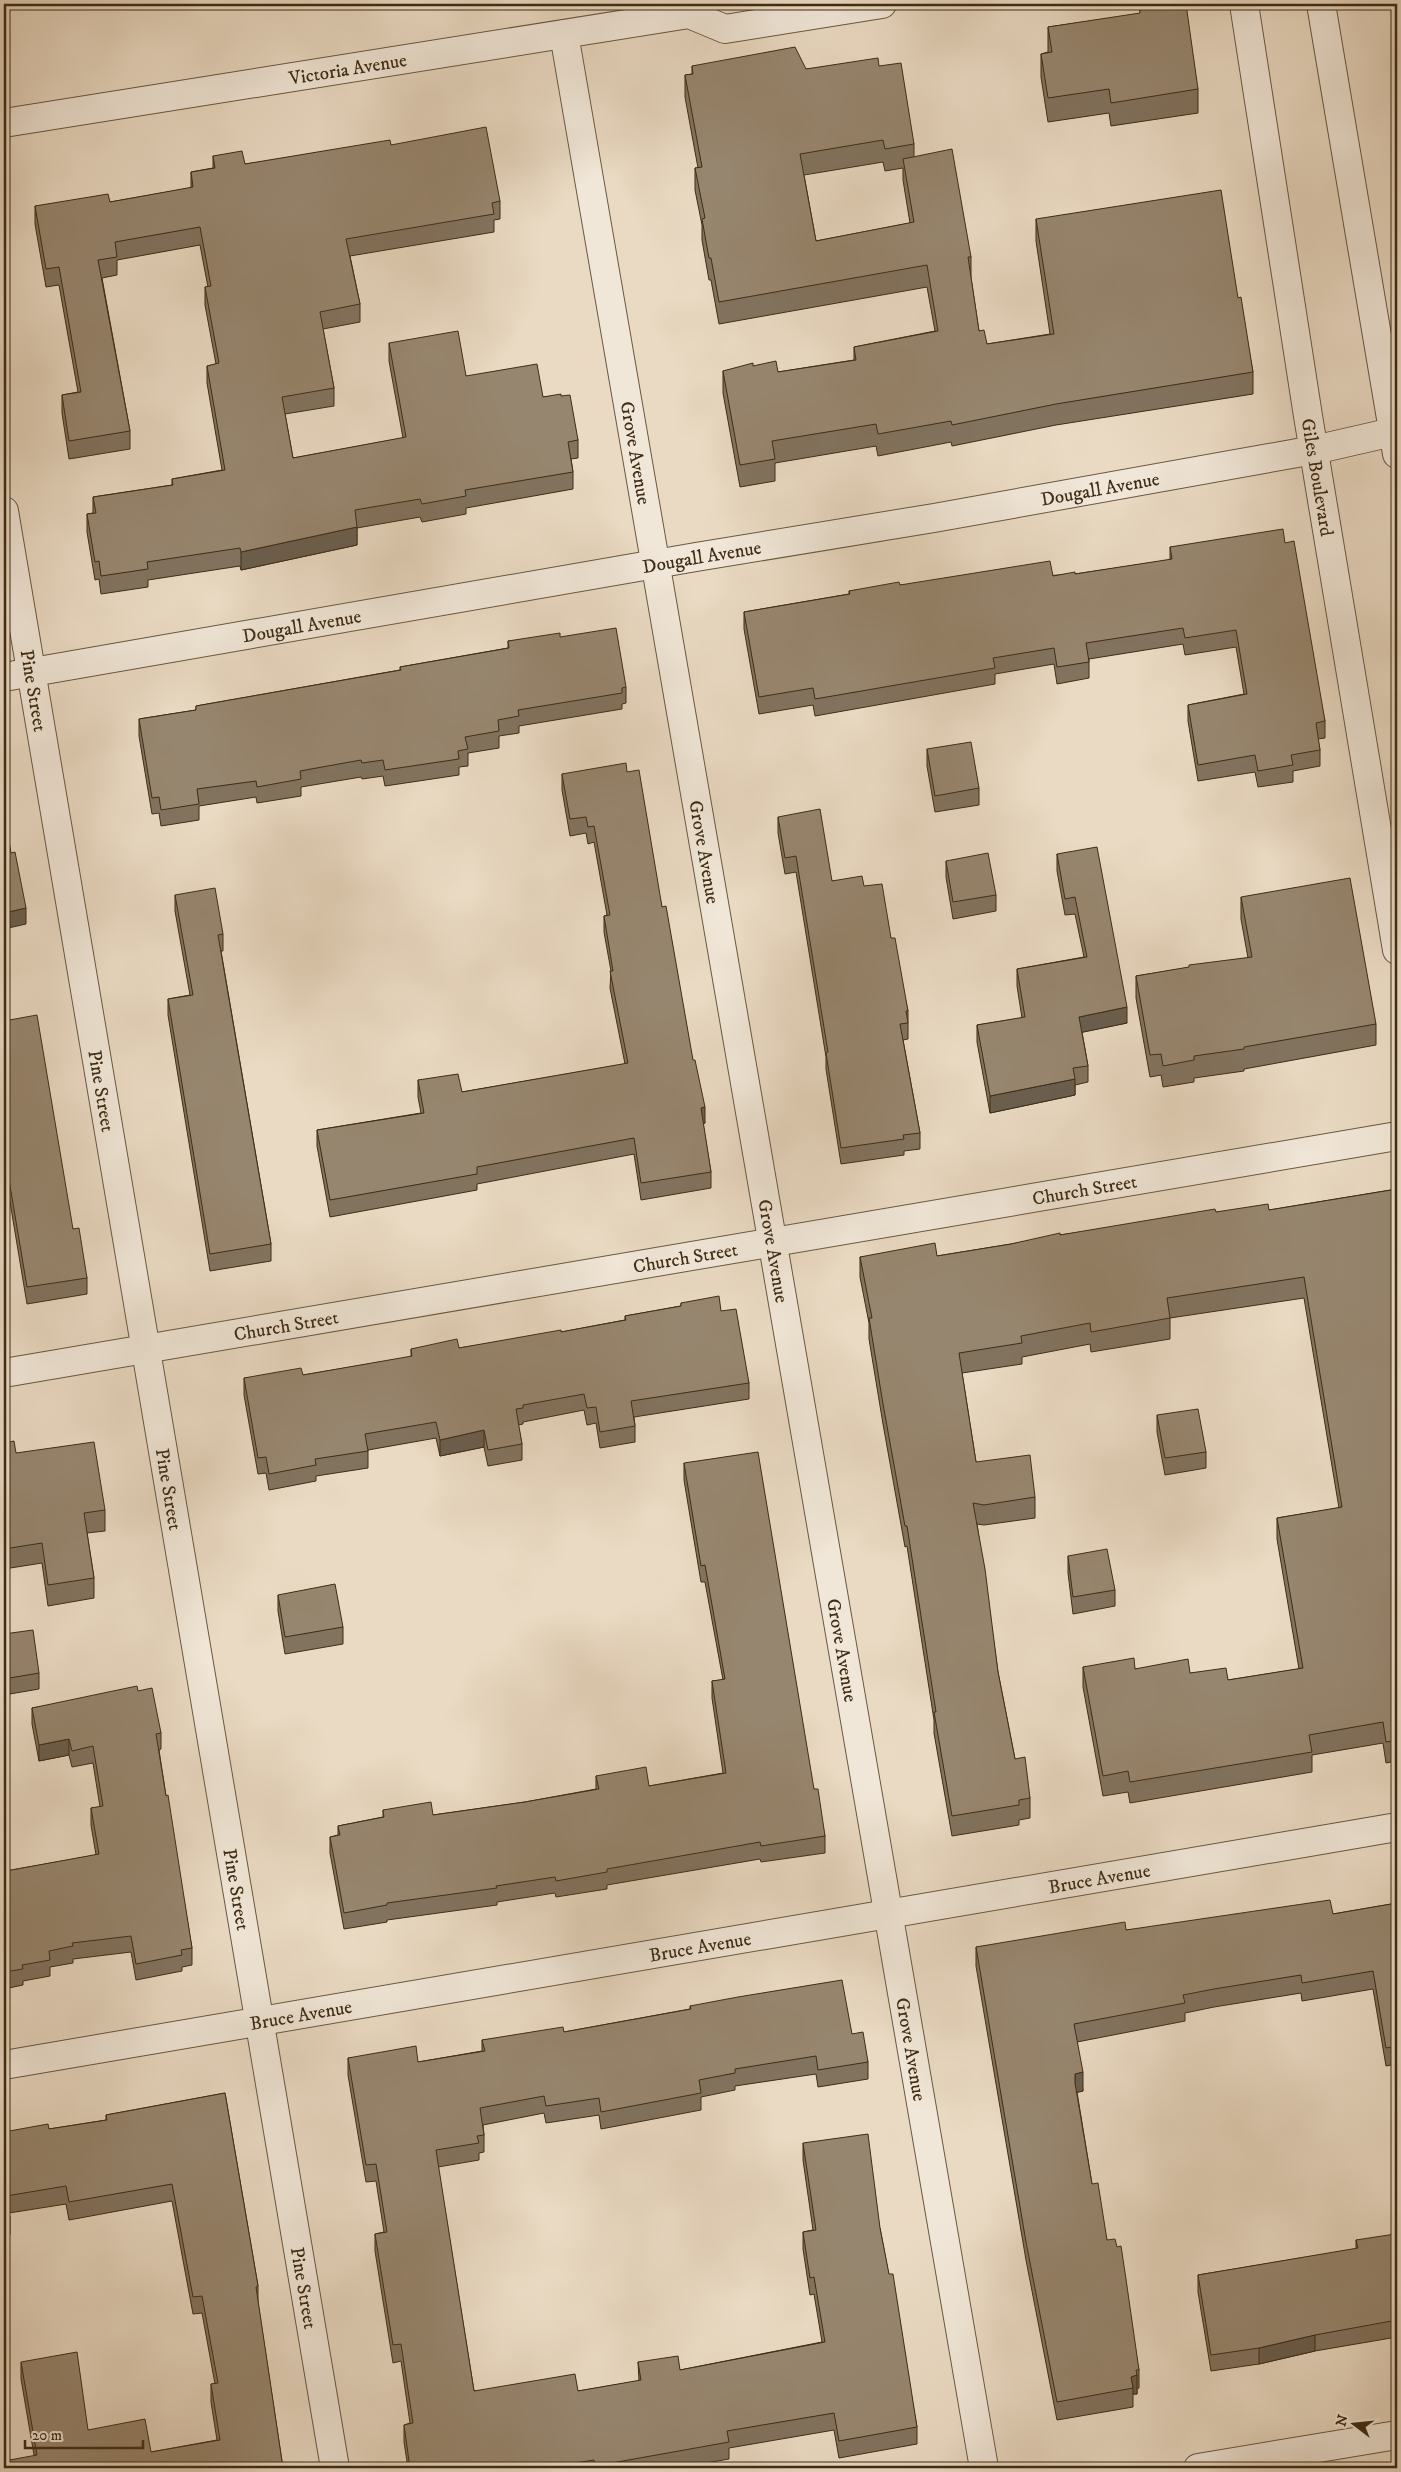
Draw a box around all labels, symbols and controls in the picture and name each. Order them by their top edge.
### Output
street label: Victoria Avenue [286,49,409,91]
street label: Grove Avenue [615,400,655,507]
street label: Giles Boulevard [1296,417,1338,539]
street label: Dougall Avenue [1039,468,1161,512]
street label: Dougall Avenue [641,536,763,579]
street label: Dougall Avenue [241,605,363,648]
street label: Pine Street [15,648,51,733]
street label: Grove Avenue [683,799,724,906]
street label: Pine Street [82,1048,119,1134]
street label: Church Street [1031,1170,1139,1211]
street label: Grove Avenue [752,1198,793,1305]
street label: Church Street [631,1238,740,1279]
street label: Church Street [232,1306,340,1347]
street label: Pine Street [150,1447,186,1532]
street label: Grove Avenue [821,1597,862,1704]
street label: Pine Street [217,1847,254,1932]
street label: Bruce Avenue [1047,1859,1152,1899]
street label: Bruce Avenue [647,1928,753,1968]
street label: Bruce Avenue [248,1996,354,2036]
street label: Grove Avenue [890,1996,931,2103]
street label: Pine Street [285,2245,321,2331]
north arrow [1328,2400,1378,2450]
text: N [1332,2412,1353,2429]
scale bar [25,2417,142,2449]
text: 20 m [32,2426,62,2445]

